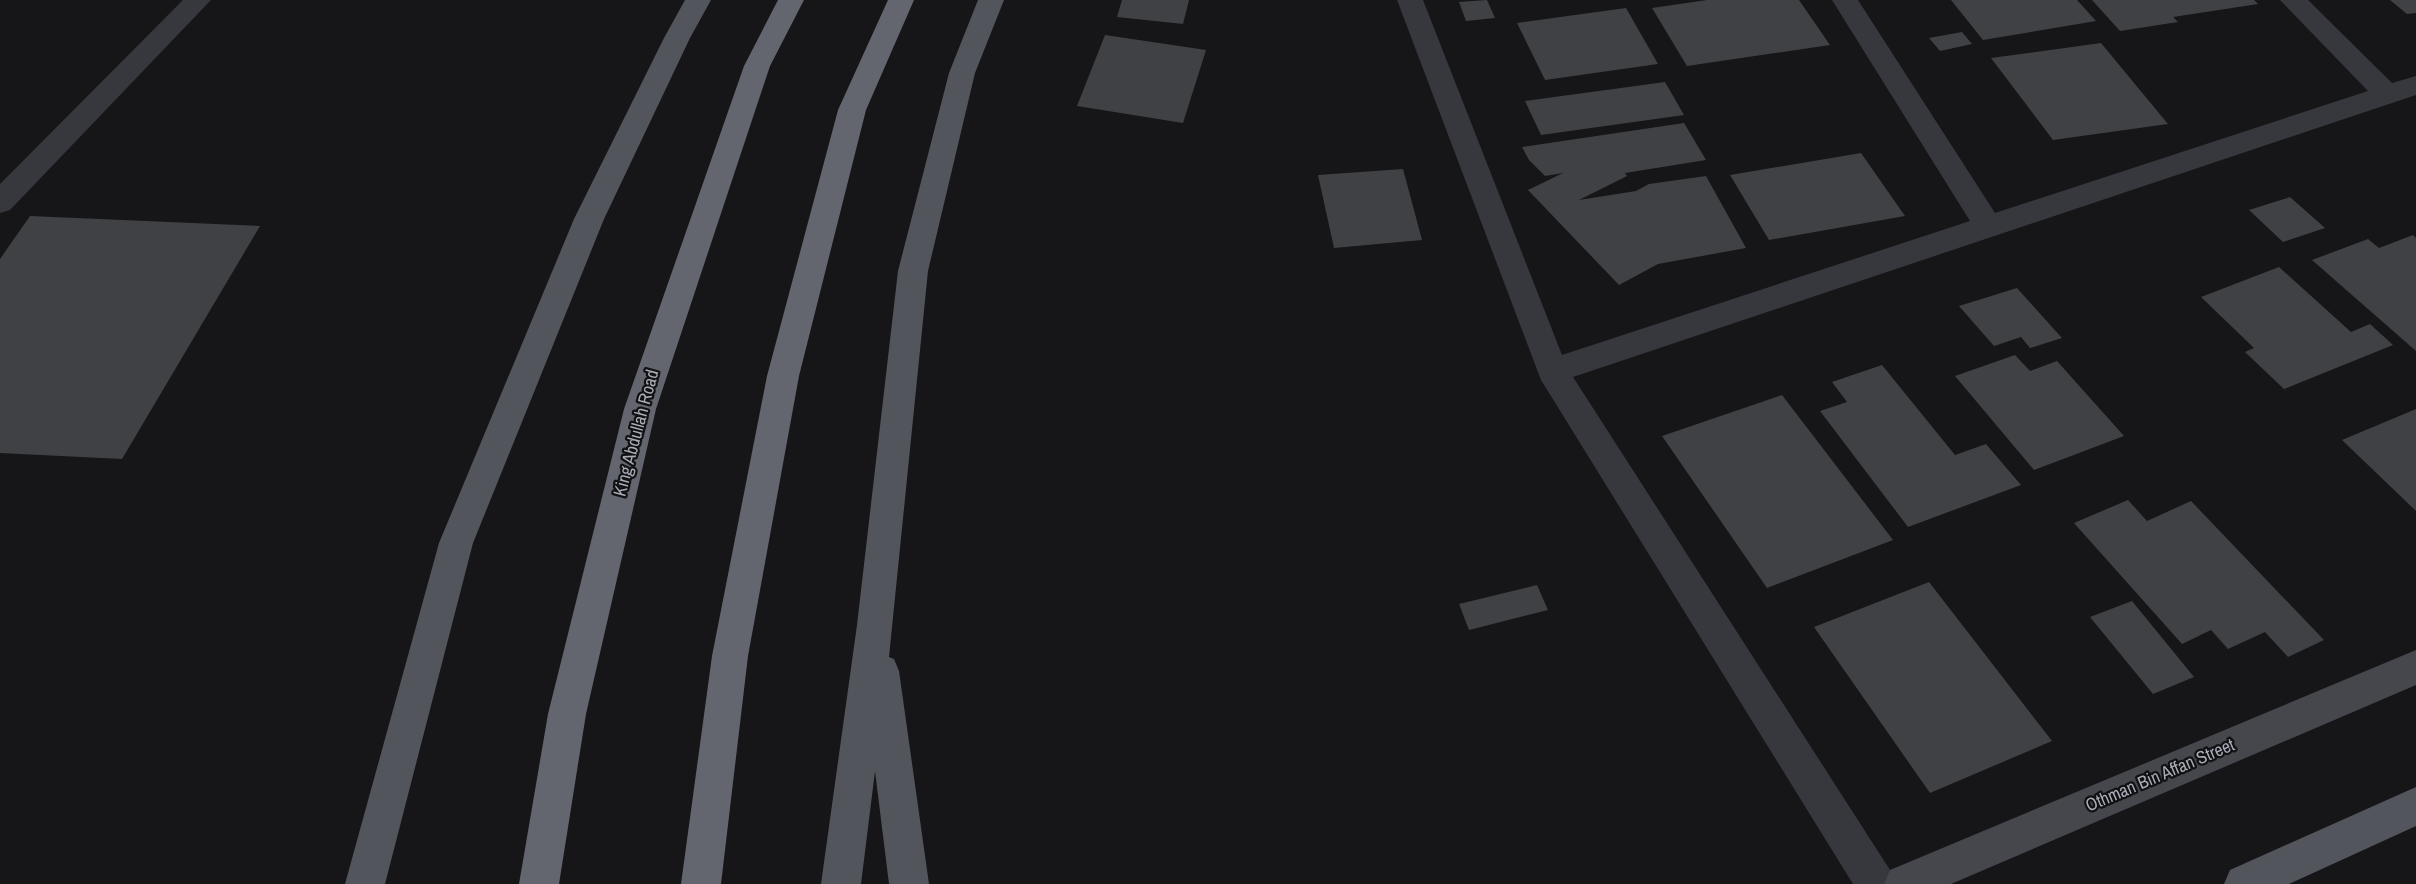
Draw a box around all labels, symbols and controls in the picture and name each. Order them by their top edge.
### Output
street label: King Abdullah Road [607,367,664,499]
street label: Othman Bin Affan Street [2081,732,2238,817]

